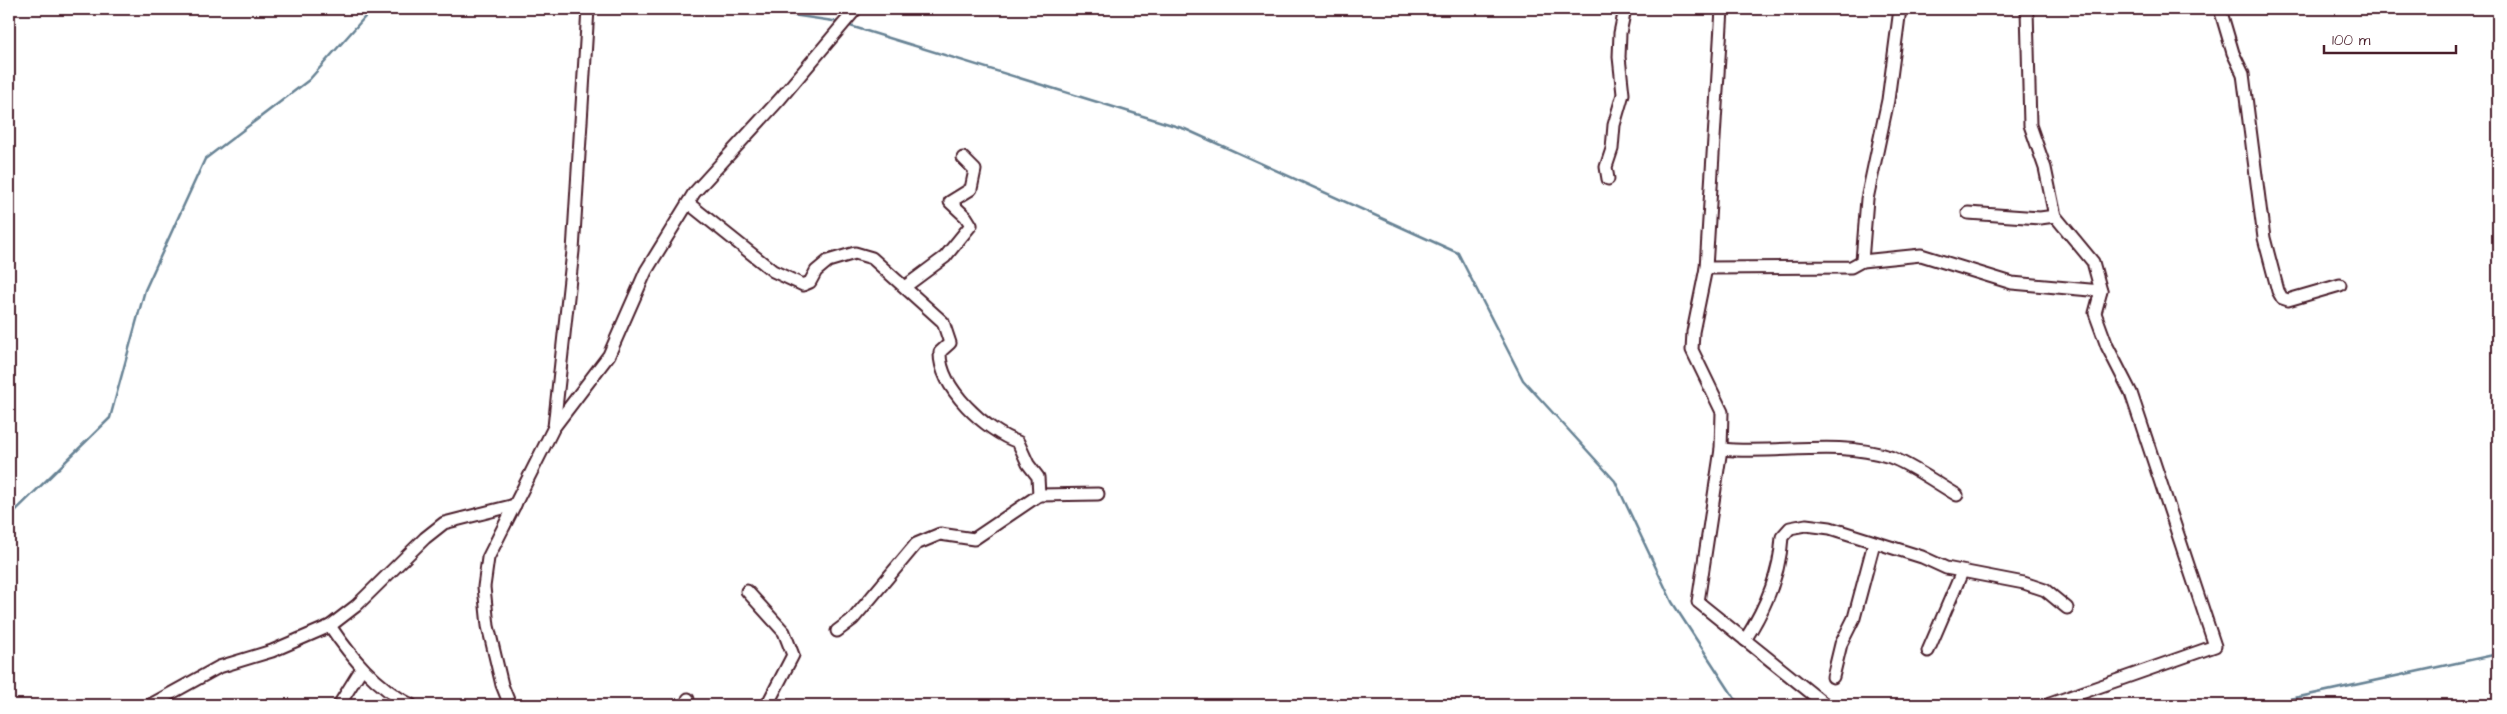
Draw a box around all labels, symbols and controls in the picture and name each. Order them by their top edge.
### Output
scale bar [2324,22,2457,54]
text: 100 m [2332,30,2371,51]

